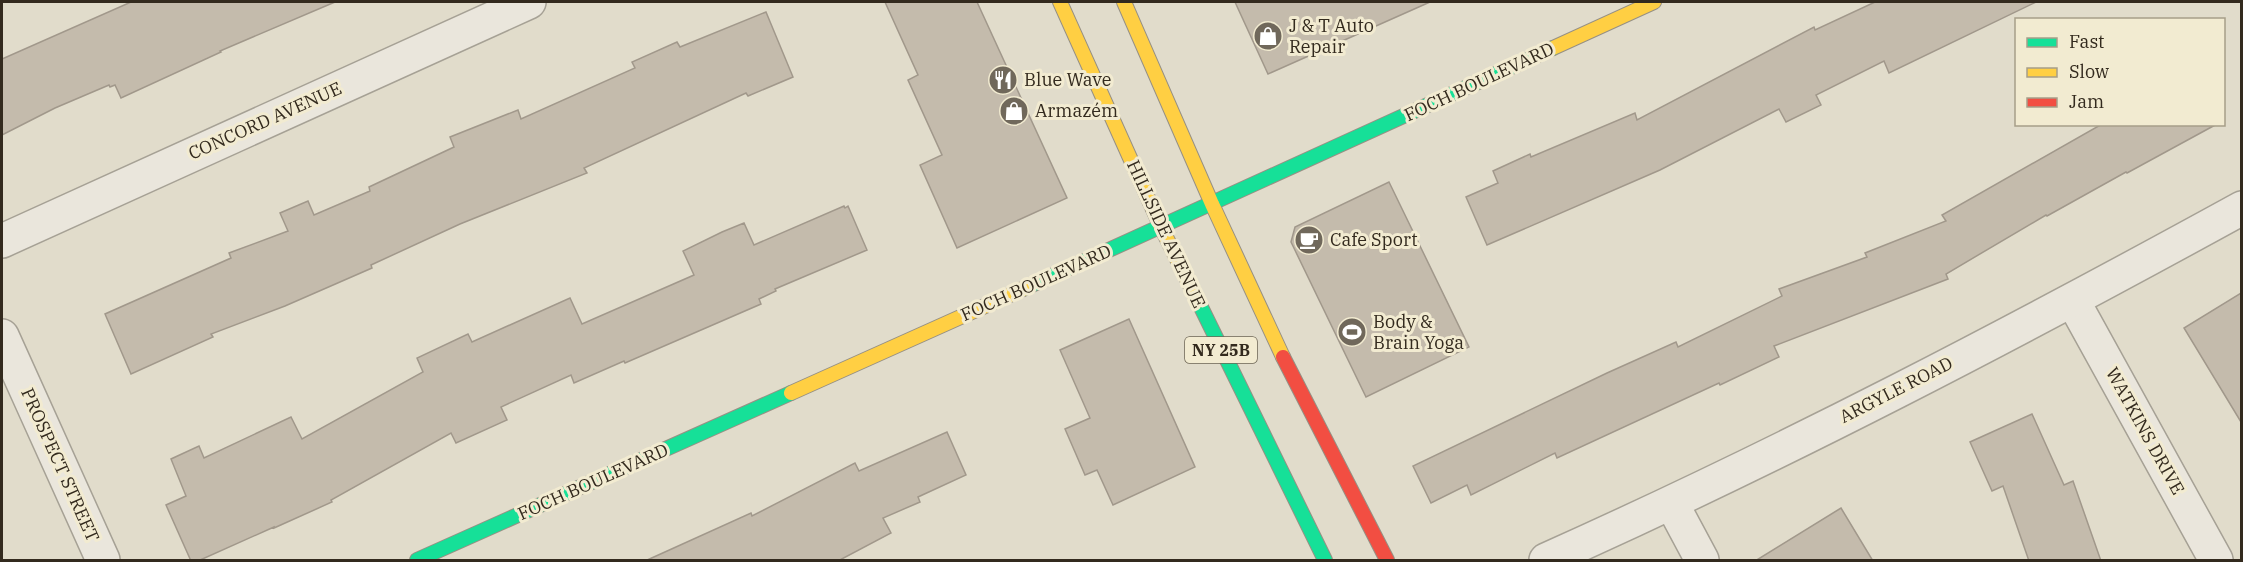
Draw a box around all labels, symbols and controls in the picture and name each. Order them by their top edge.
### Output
place label: J & T Auto Repair [1289,14,1374,58]
legend [2015,18,2225,126]
shop icon: J & T Auto Repair [1252,20,1284,52]
text: Fast [2069,30,2104,53]
street label: FOCH BOULEVARD [1400,37,1557,126]
text: Slow [2069,60,2109,83]
restaurant icon: Blue Wave [987,64,1019,96]
place label: Blue Wave [1024,68,1111,91]
street label: CONCORD AVENUE [185,76,345,165]
text: Jam [2069,90,2104,113]
shop icon: Armazém [998,95,1030,127]
place label: Armazém [1035,99,1118,122]
street label: HILLSIDE AVENUE [1122,156,1211,311]
cafe icon: Cafe Sport [1293,224,1325,256]
place label: Cafe Sport [1330,228,1417,251]
street label: FOCH BOULEVARD [957,239,1115,326]
place label: Body & Brain Yoga [1373,310,1464,354]
sports icon: Body & Brain Yoga [1336,316,1368,348]
road number: NY 25B [1185,337,1257,363]
street label: ARGYLE ROAD [1835,351,1956,428]
street label: WATKINS DRIVE [2101,363,2190,498]
street label: PROSPECT STREET [16,384,105,546]
street label: FOCH BOULEVARD [514,438,672,525]

